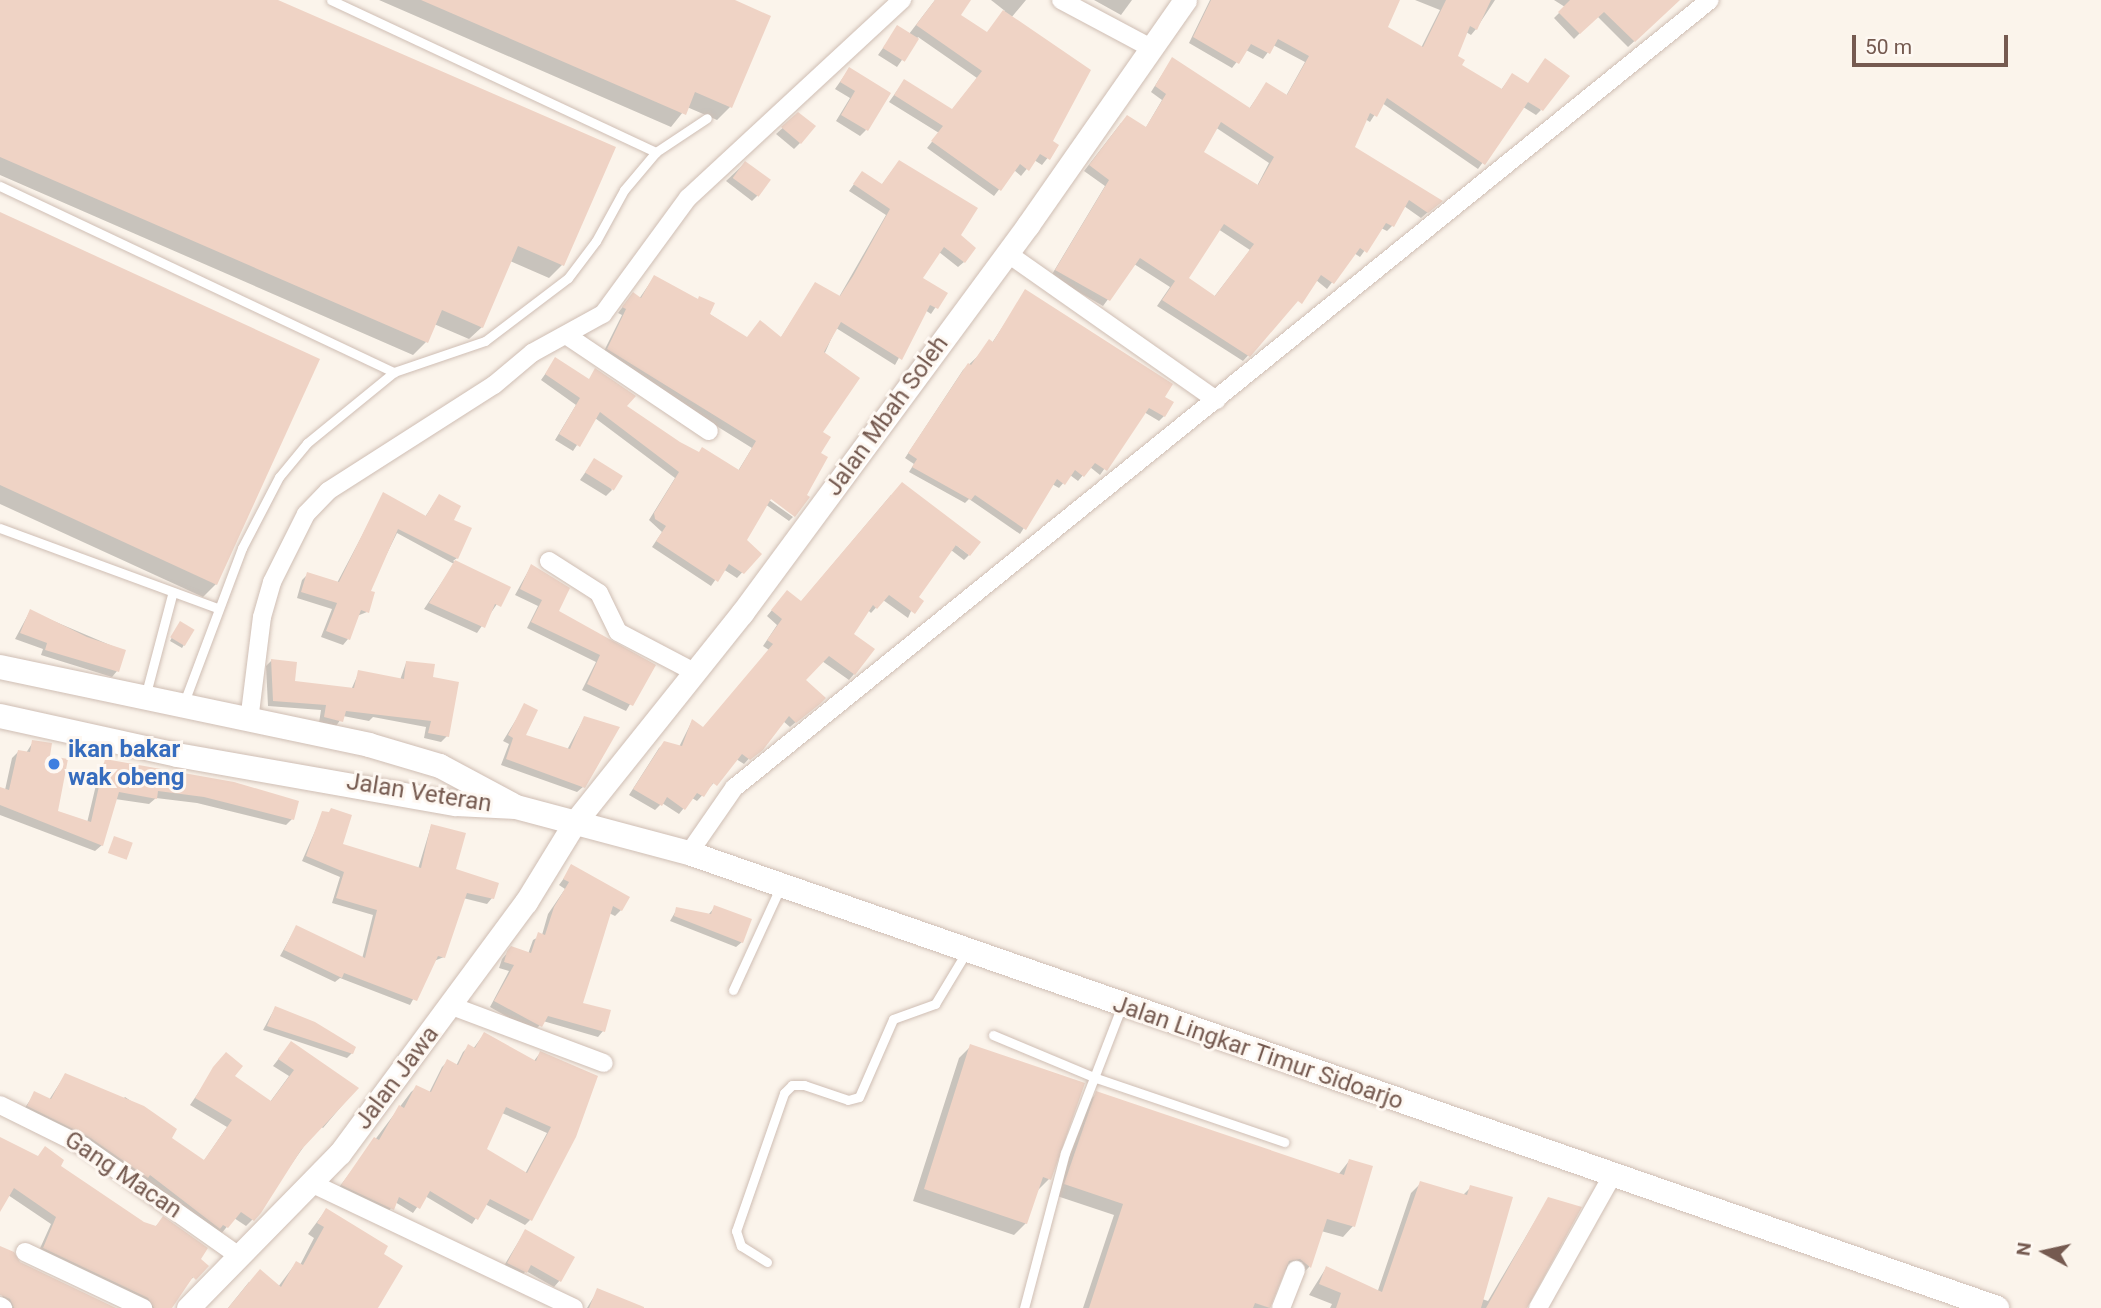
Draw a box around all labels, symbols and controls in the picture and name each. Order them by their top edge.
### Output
scale bar [1856,21,2012,65]
text: 50 m [1865,35,1912,59]
street label: Jalan Mbah Soleh [819,330,955,502]
place label: ikan bakar wak obeng [68,736,184,792]
marker: ikan bakar wak obeng [46,756,62,772]
street label: Jalan Veteran [344,767,494,819]
street label: Jalan Lingkar Timur Sidoarjo [1109,990,1407,1116]
street label: Jalan Jawa [349,1021,445,1135]
street label: Gang Macan [59,1125,187,1225]
north arrow [2010,1217,2080,1287]
text: N [2011,1241,2036,1257]

